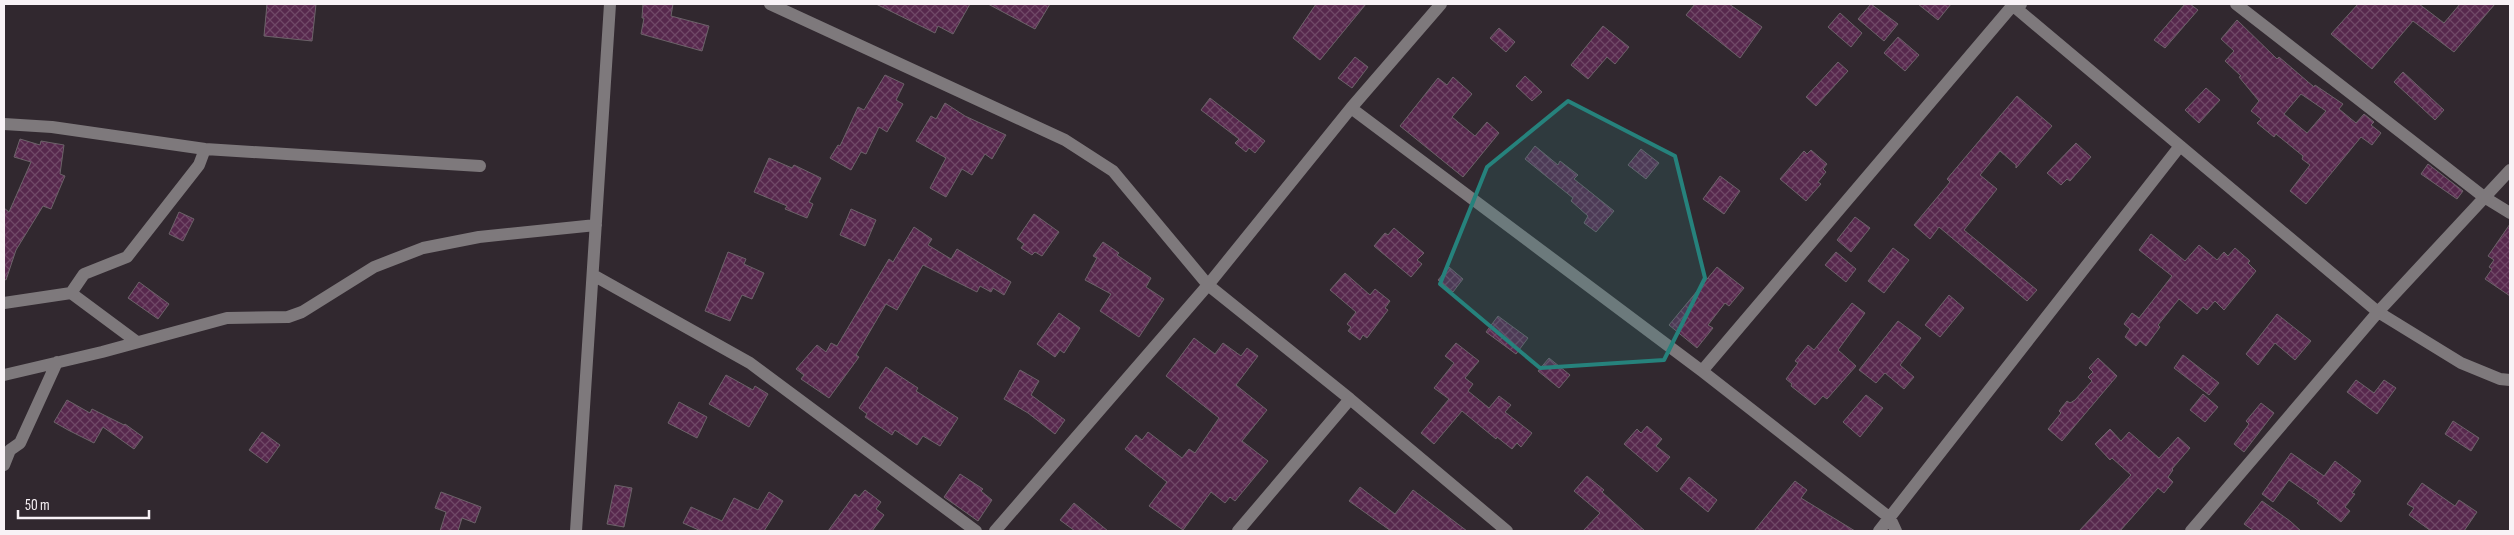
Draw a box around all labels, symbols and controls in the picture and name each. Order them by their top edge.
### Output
scale bar [18,488,149,520]
text: 50 m [25,496,50,515]

